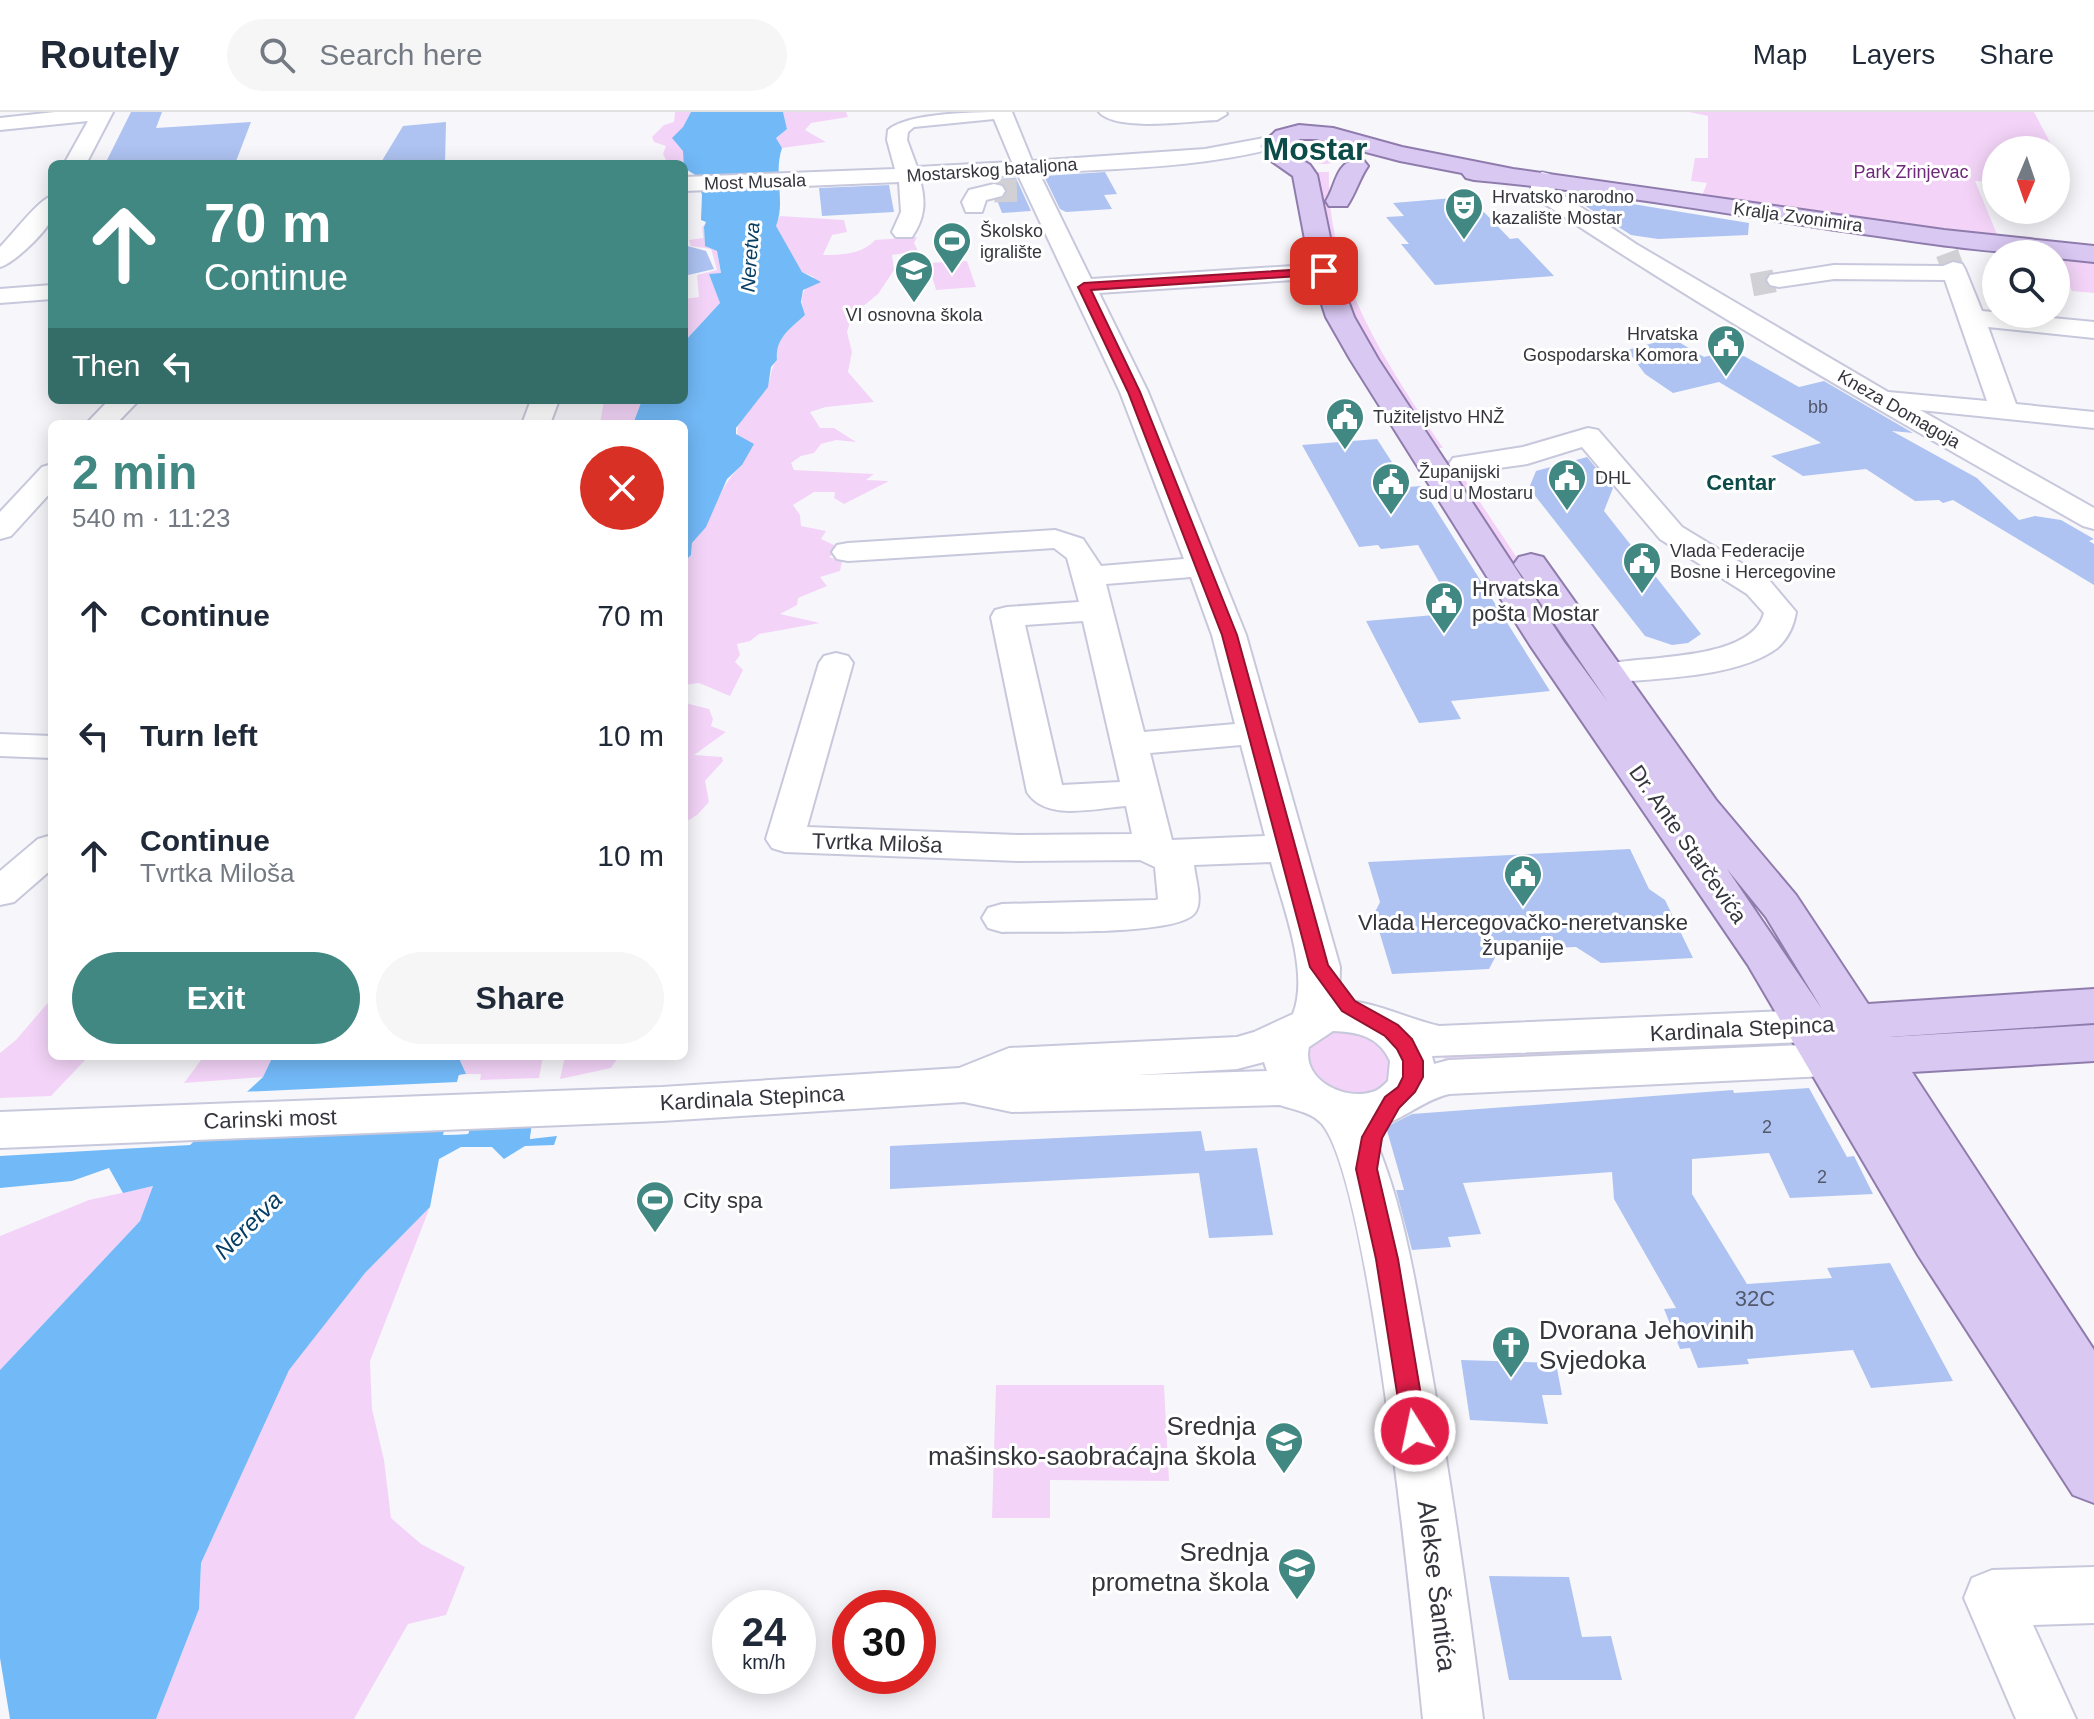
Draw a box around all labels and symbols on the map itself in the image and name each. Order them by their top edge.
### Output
district label: Mostar [1263,131,1367,167]
north arrow [1982,136,2070,224]
street label: Mostarskog bataljona [906,154,1079,186]
park label: Park Zrinjevac [1853,162,1969,182]
street label: Most Musala [704,170,807,194]
theatre icon: Hrvatsko narodno kazalište Mostar [1443,186,1485,241]
place label: Hrvatsko narodno kazalište Mostar [1492,187,1634,228]
street label: Kralja Zvonimira [1732,198,1865,236]
sports icon: Školsko igralište [931,220,973,275]
place label: Školsko igralište [980,220,1043,262]
water label: Neretva [737,221,763,293]
pin [1290,237,1358,305]
school or university icon: VI osnovna škola [893,249,935,304]
place label: VI osnovna škola [845,305,984,325]
public building icon: Hrvatska Gospodarska Komora [1705,323,1747,378]
place label: Hrvatska Gospodarska Komora [1523,324,1699,365]
street label: Kneza Domagoja [1834,366,1965,453]
public building icon: Tužiteljstvo HNŽ [1324,396,1366,451]
house number: bb [1808,397,1828,417]
place label: Tužiteljstvo HNŽ [1373,407,1504,427]
public building icon: DHL [1546,457,1588,512]
public building icon: Županijski sud u Mostaru [1370,461,1412,516]
place label: Županijski sud u Mostaru [1419,462,1533,503]
place label: DHL [1595,468,1631,488]
district label: Centar [1706,470,1776,495]
public building icon: Vlada Federacije Bosne i Hercegovine [1621,540,1663,595]
place label: Vlada Federacije Bosne i Hercegovine [1670,541,1836,582]
place label: Hrvatska pošta Mostar [1472,576,1599,626]
public building icon: Hrvatska pošta Mostar [1423,580,1465,635]
street label: Dr. Ante Starčevića [1624,760,1752,928]
street label: Tvrtka Miloša [811,828,944,858]
public building icon: Vlada Hercegovačko-neretvanske županije [1502,853,1544,908]
place label: Vlada Hercegovačko-neretvanske županije [1358,910,1688,960]
street label: Kardinala Stepinca [1649,1012,1836,1046]
street label: Kardinala Stepinca [659,1081,846,1115]
street label: Carinski most [203,1104,337,1134]
house number: 2 [1762,1117,1772,1137]
house number: 2 [1817,1167,1827,1187]
sports icon: City spa [634,1179,676,1234]
water label: Neretva [209,1186,287,1264]
place label: City spa [683,1188,763,1213]
house number: 32C [1735,1286,1775,1311]
place label: Dvorana Jehovinih Svjedoka [1539,1315,1754,1375]
church icon: Dvorana Jehovinih Svjedoka [1490,1324,1532,1379]
position arrow [1373,1389,1457,1473]
place label: Srednja mašinsko-saobraćajna škola [928,1411,1257,1471]
school or university icon: Srednja mašinsko-saobraćajna škola [1263,1420,1305,1475]
street label: Alekse Šantića [1412,1499,1462,1674]
place label: Srednja prometna škola [1091,1537,1270,1597]
school or university icon: Srednja prometna škola [1276,1546,1318,1601]
speed limit sign: 30 [832,1590,936,1694]

